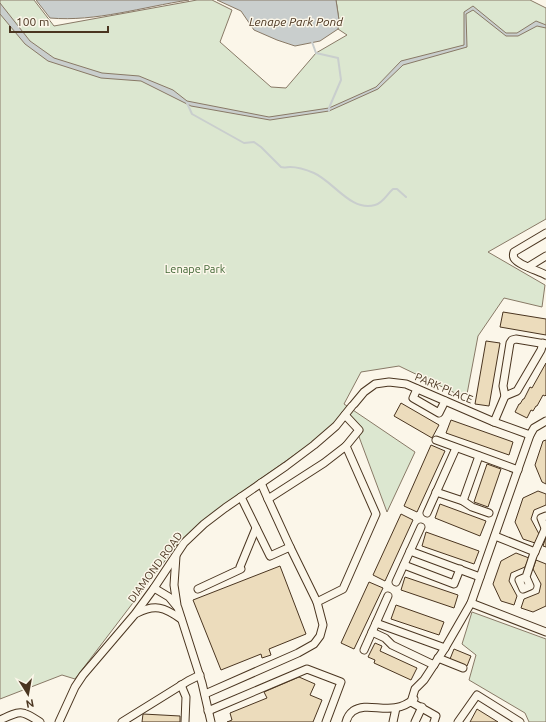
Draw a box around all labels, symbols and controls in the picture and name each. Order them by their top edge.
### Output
scale bar [10,8,108,34]
text: 100 m [16,15,49,28]
water label: Lenape Park Pond [249,15,343,28]
park label: Lenape Park [165,263,226,275]
street label: PARK PLACE [413,370,475,406]
street label: DIAMOND ROAD [125,529,185,605]
north arrow [8,674,48,714]
text: N [25,697,35,710]

